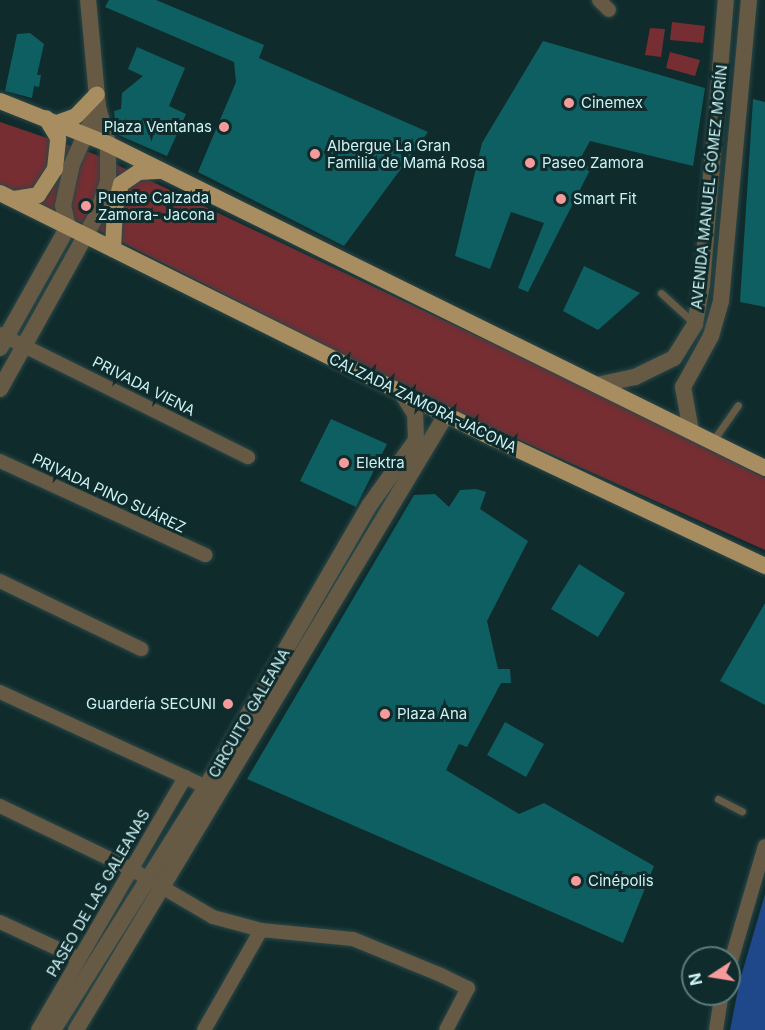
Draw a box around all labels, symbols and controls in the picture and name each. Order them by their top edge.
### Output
street label: AVENIDA MANUEL GÓMEZ MORÍN [687,64,731,310]
place label: Cinemex [581,94,643,112]
marker: Cinemex [562,96,576,110]
place label: Plaza Ventanas [104,118,212,136]
marker: Plaza Ventanas [217,120,231,134]
place label: Albergue La Gran Familia de Mamá Rosa [327,136,485,171]
marker: Albergue La Gran Familia de Mamá Rosa [308,147,322,161]
place label: Paseo Zamora [542,154,644,172]
marker: Paseo Zamora [523,156,537,170]
place label: Puente Calzada Zamora- Jacona [98,188,215,223]
place label: Smart Fit [573,190,637,208]
marker: Smart Fit [554,192,568,206]
marker: Puente Calzada Zamora- Jacona [79,199,93,213]
street label: CALZADA ZAMORA-JACONA [326,350,520,456]
street label: PRIVADA VIENA [90,352,198,420]
street label: PRIVADA PINO SUÁREZ [29,449,189,537]
place label: Elektra [356,454,405,472]
marker: Elektra [337,456,351,470]
street label: CIRCUITO GALEANA [205,645,293,781]
place label: Guardería SECUNI [86,695,216,713]
marker: Guardería SECUNI [221,697,235,711]
place label: Plaza Ana [397,705,467,723]
marker: Plaza Ana [378,707,392,721]
street label: PASEO DE LAS GALEANAS [43,806,153,980]
place label: Cinépolis [588,872,654,890]
marker: Cinépolis [569,874,583,888]
north arrow [681,946,741,1006]
text: N [684,971,706,987]

